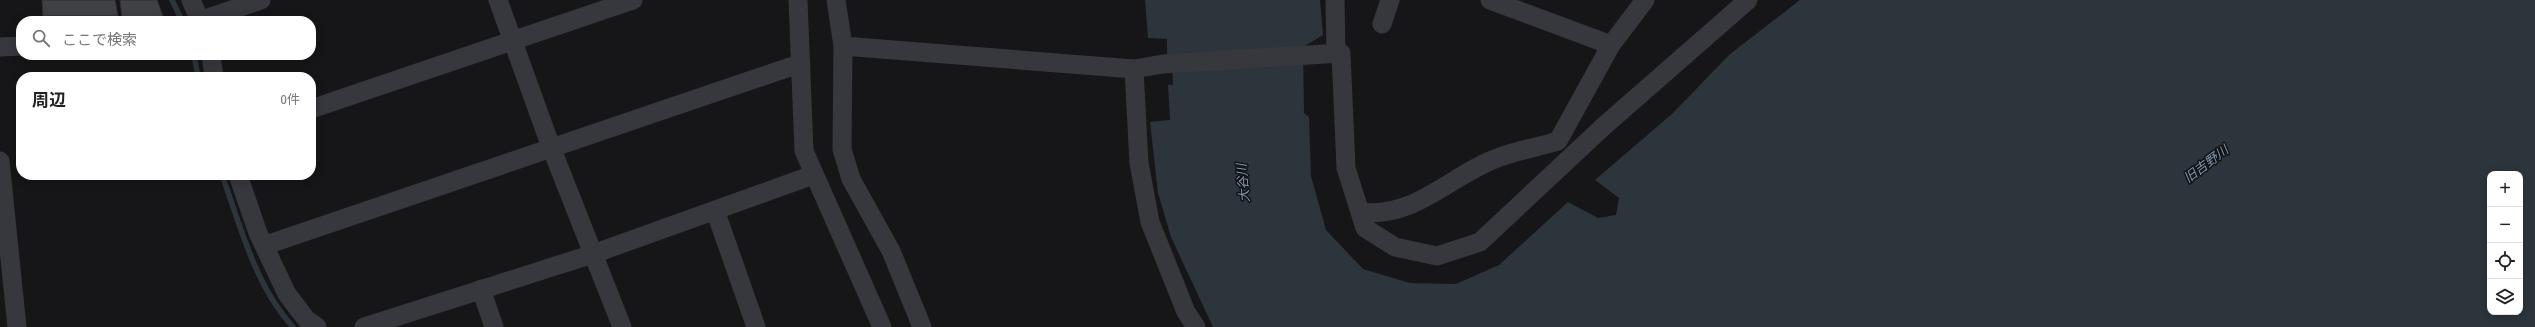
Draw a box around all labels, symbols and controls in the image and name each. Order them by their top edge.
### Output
search box [16,16,316,60]
icon: search [30,27,52,49]
text: ここで検索 [62,31,137,49]
text: 周辺 [32,90,66,111]
text: 0件 [280,92,300,107]
water label: 旧吉野川 [2181,141,2233,186]
water label: 大谷川 [1234,161,1252,203]
map controls [2487,171,2523,315]
button: + [2487,171,2523,207]
button: − [2487,207,2523,243]
button: locate [2487,243,2523,279]
button: layers [2487,279,2523,315]

